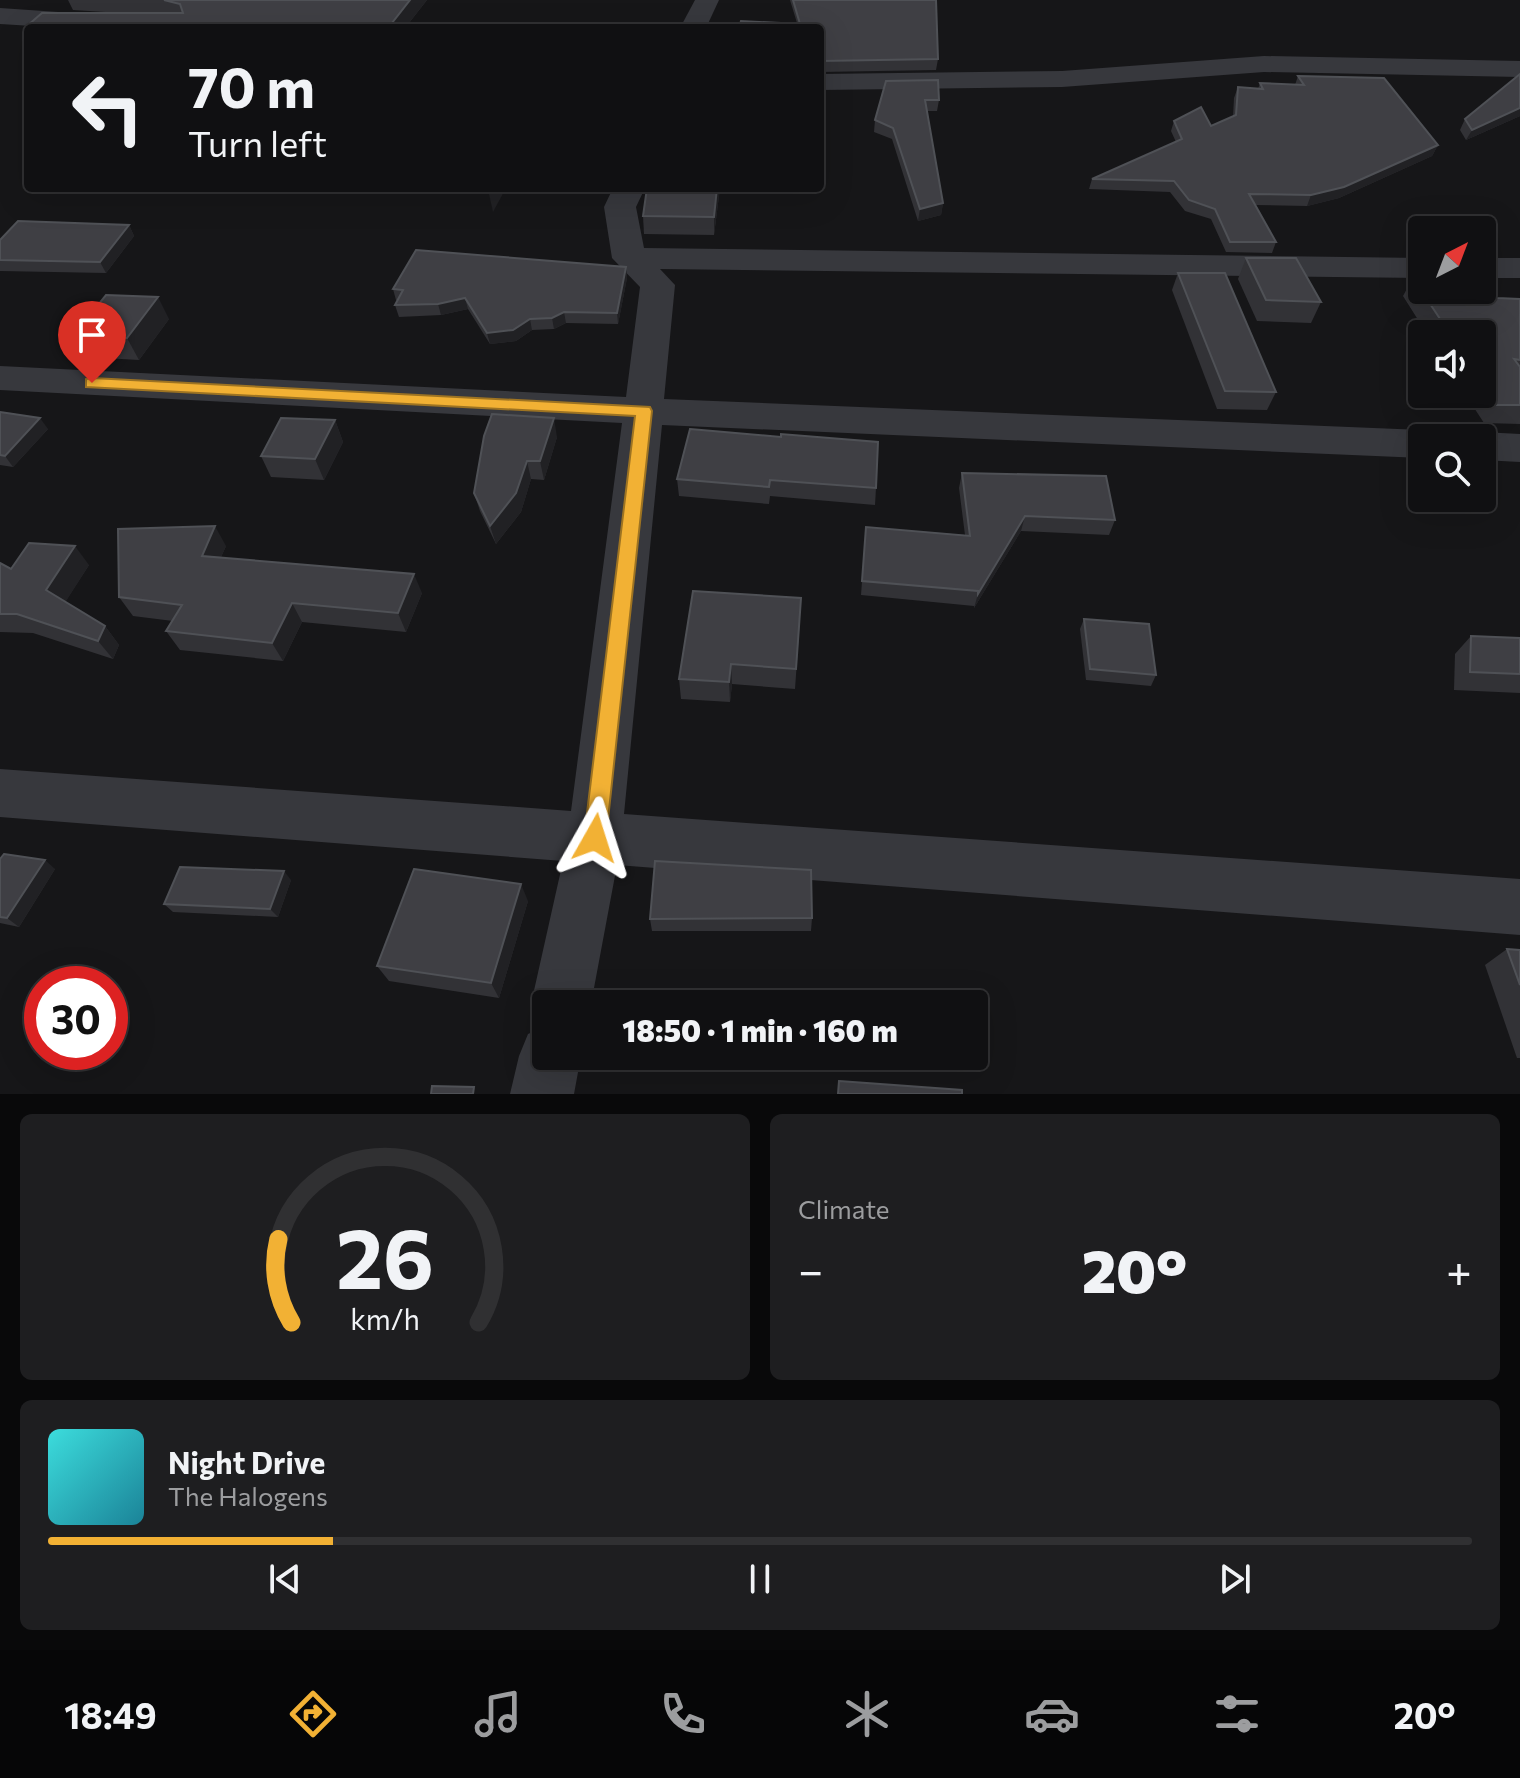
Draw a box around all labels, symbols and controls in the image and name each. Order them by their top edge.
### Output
text: 70 m [188,51,315,120]
icon: left [56,56,160,160]
text: Turn left [188,120,327,164]
north arrow [1408,216,1496,304]
map controls [1408,216,1496,512]
pin [58,301,126,383]
icon: arrive [70,313,114,357]
button: sound [1408,320,1496,408]
button: search [1408,424,1496,512]
position arrow [553,796,637,880]
speed limit sign: 30 [24,966,128,1070]
text: 18:50 · 1 min · 160 m [622,1011,898,1048]
text: Climate [798,1193,890,1224]
text: 26 [336,1204,434,1306]
text: 20° [1082,1232,1187,1305]
text: − [798,1242,823,1296]
text: + [1446,1242,1472,1296]
text: km/h [350,1301,420,1336]
text: Night Drive [168,1443,325,1480]
text: The Halogens [168,1480,328,1511]
icon: previous [263,1557,307,1601]
icon: pause [738,1557,782,1601]
icon: next [1213,1557,1257,1601]
icon: directions [285,1686,341,1742]
icon: music [470,1686,526,1742]
icon: phone [655,1686,711,1742]
icon: climate [839,1686,895,1742]
icon: car [1024,1686,1080,1742]
icon: filters [1209,1686,1265,1742]
text: 18:49 [64,1692,157,1736]
text: 20° [1393,1692,1456,1736]

